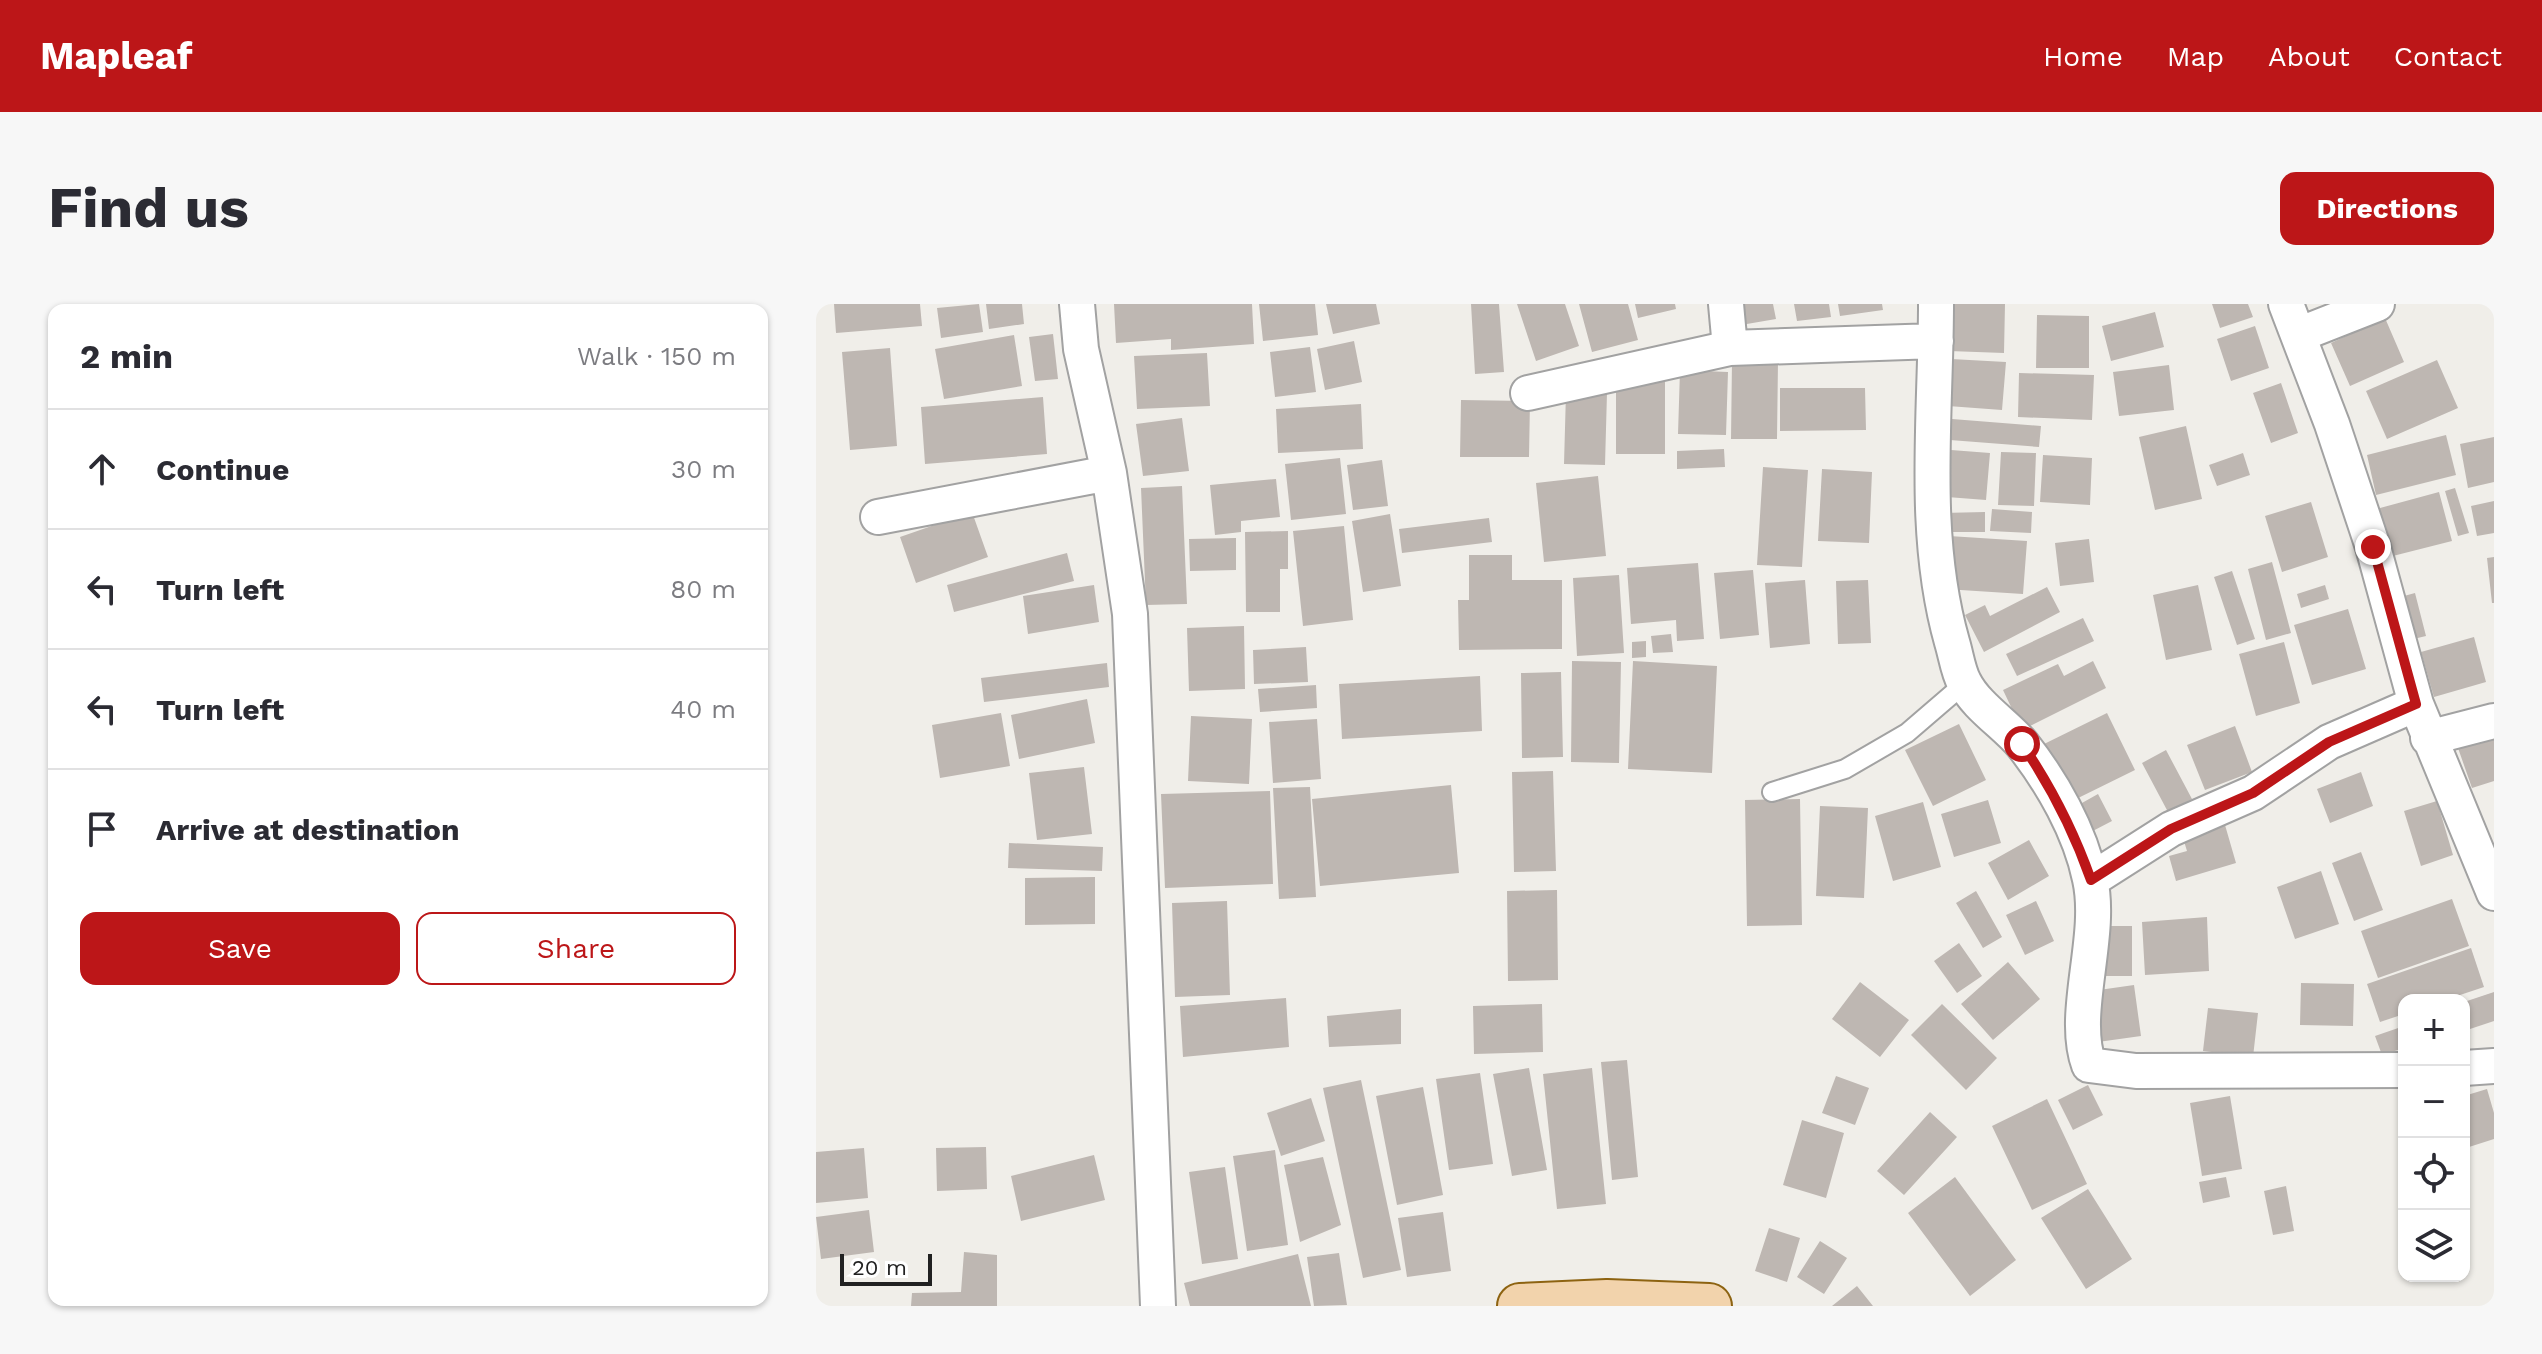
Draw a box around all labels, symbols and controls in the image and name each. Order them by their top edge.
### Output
text: Mapleaf [40,34,192,78]
text: Home [2043,40,2123,73]
text: Map [2167,40,2224,73]
text: About [2268,40,2350,73]
text: Contact [2394,40,2502,73]
button: Directions [2280,172,2494,245]
text: Find us [48,175,249,241]
text: 2 min [80,336,173,376]
text: Walk · 150 m [577,341,736,371]
icon: ahead [80,447,124,491]
text: Continue [156,452,289,487]
text: 30 m [671,454,736,484]
route end [2355,529,2391,565]
icon: left [80,567,124,611]
text: Turn left [156,572,284,607]
text: 80 m [670,574,736,604]
icon: left [80,687,124,731]
text: Turn left [156,692,284,727]
text: 40 m [670,694,736,724]
route start [2004,726,2040,762]
icon: arrive [80,807,124,851]
text: Arrive at destination [156,812,460,847]
button: Save [80,912,400,985]
button: Share [416,912,736,985]
map controls [2398,994,2470,1282]
button: + [2398,994,2470,1066]
button: − [2398,1066,2470,1138]
button: locate [2398,1138,2470,1210]
button: layers [2398,1210,2470,1282]
scale bar [840,1250,932,1286]
text: 20 m [852,1255,907,1280]

